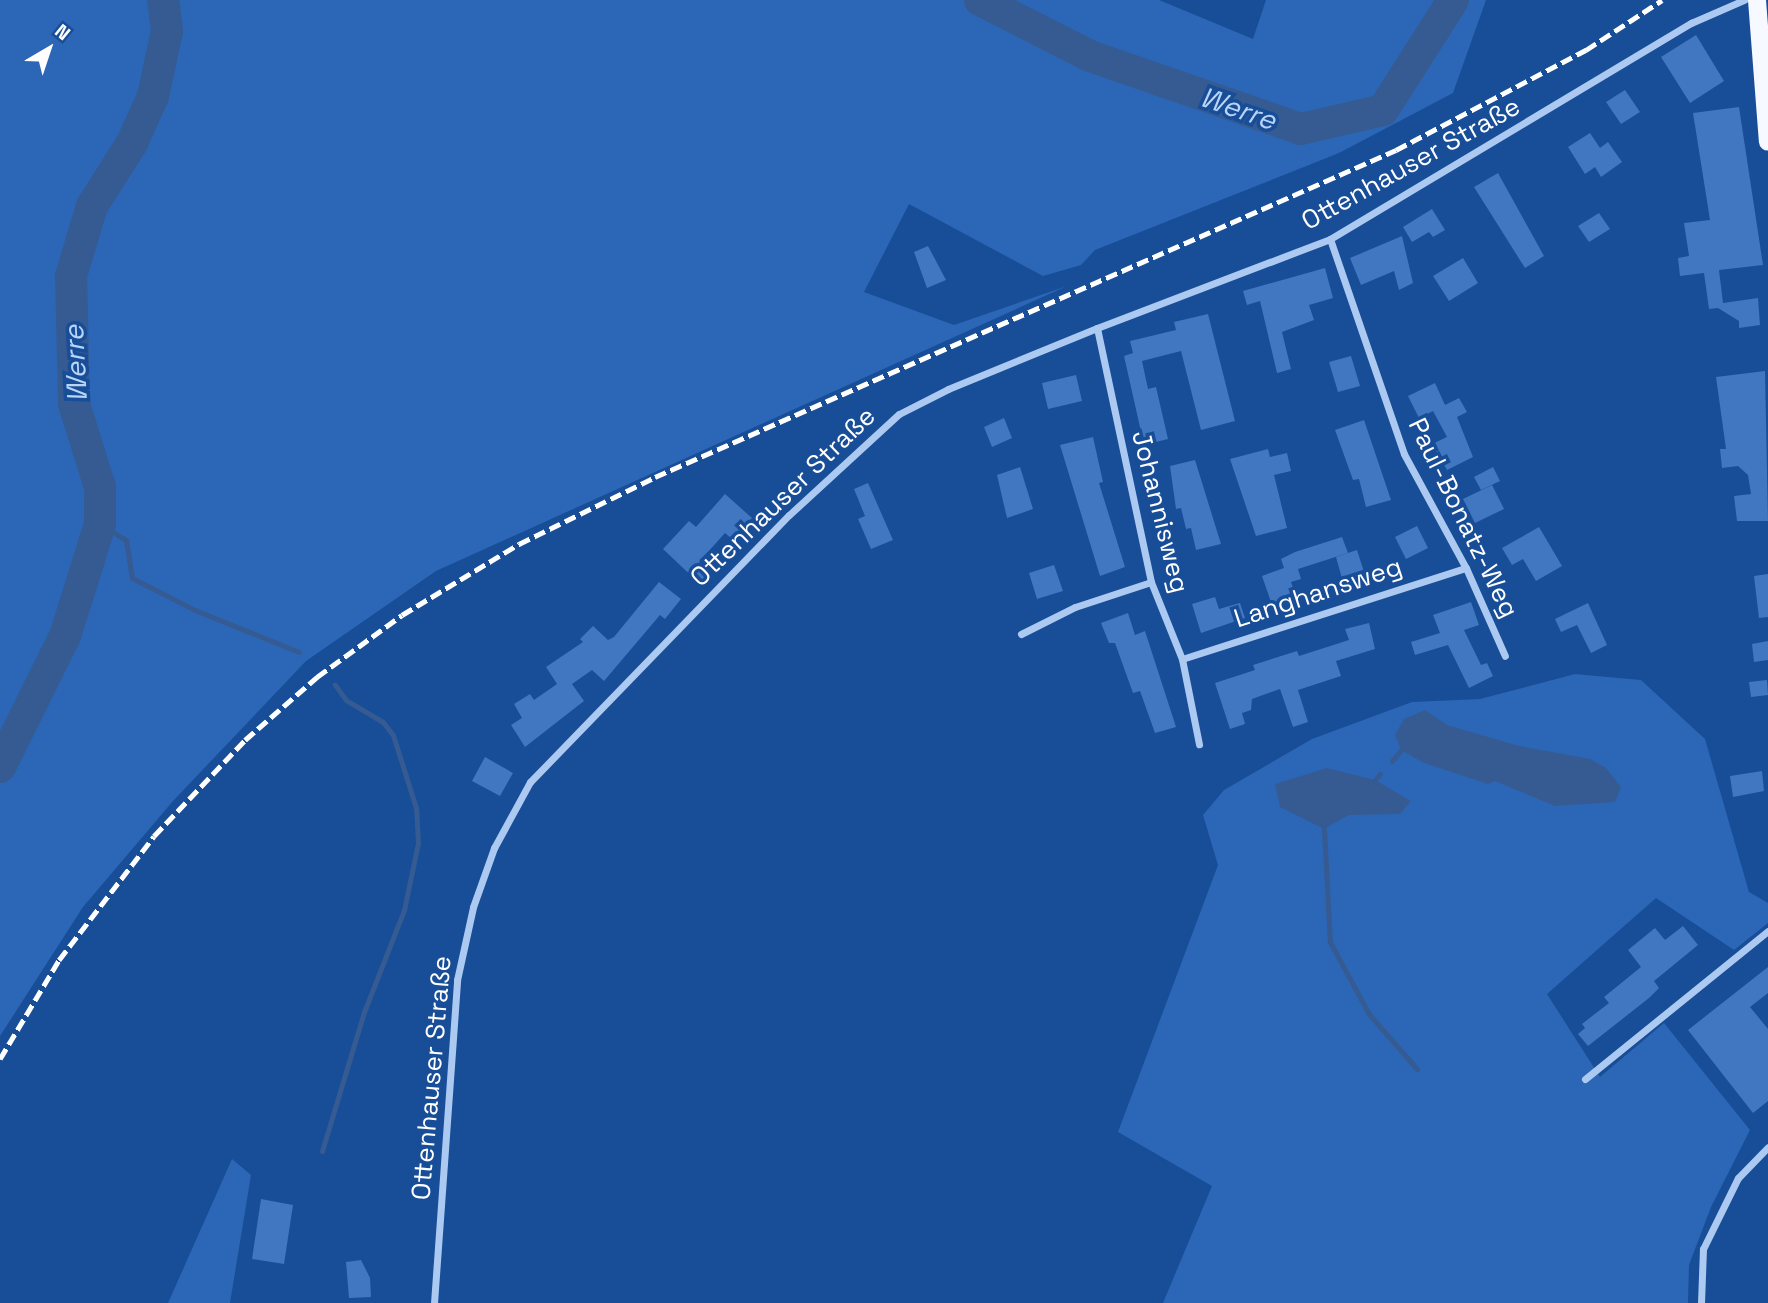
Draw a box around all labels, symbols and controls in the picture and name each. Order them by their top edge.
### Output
north arrow [14,14,84,84]
text: N [50,19,75,46]
water label: Werre [1196,79,1280,137]
street label: Ottenhauser Straße [1296,91,1526,237]
water label: Werre [56,324,94,404]
street label: Ottenhauser Straße [684,401,882,593]
street label: Paul-Bonatz-Weg [1401,413,1525,623]
street label: Johannisweg [1125,428,1195,596]
street label: Langhansweg [1230,551,1406,635]
street label: Ottenhauser Straße [406,955,458,1201]

